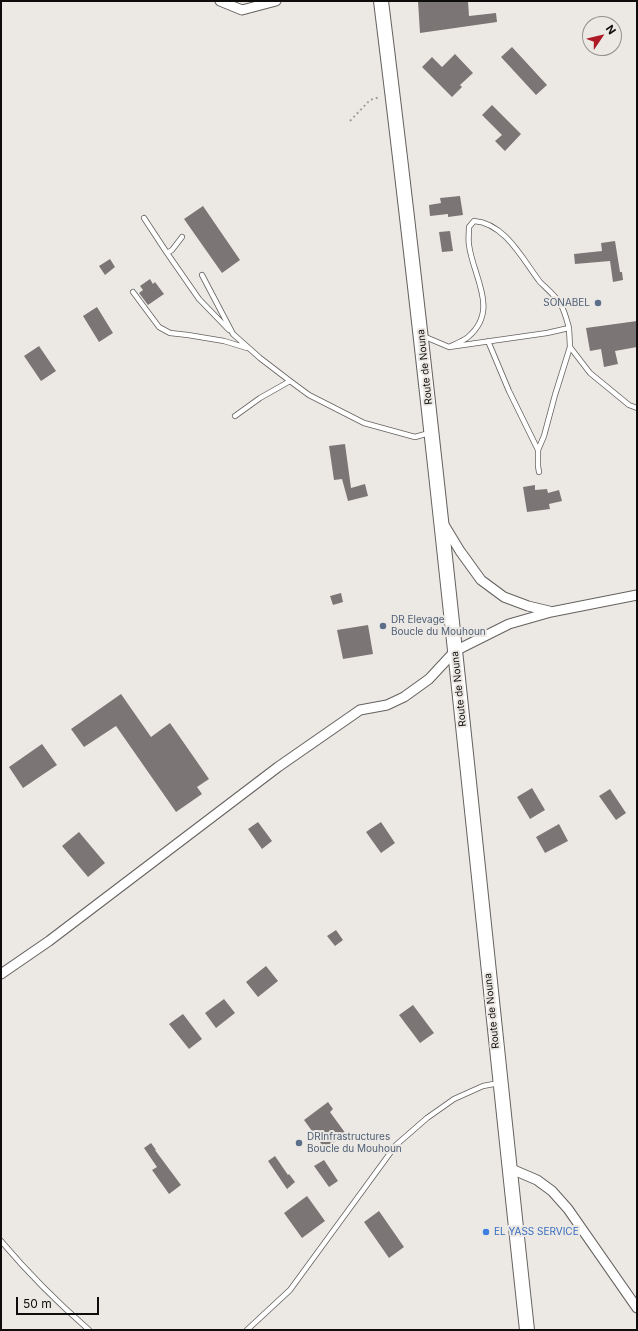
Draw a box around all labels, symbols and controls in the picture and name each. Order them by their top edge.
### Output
north arrow [582,16,622,56]
text: N [603,22,619,37]
place label: SONABEL [543,297,590,309]
marker: SONABEL [593,298,603,308]
street label: Route de Nouna [415,329,435,405]
place label: DR Elevage Boucle du Mouhoun [391,614,486,638]
marker: DR Elevage Boucle du Mouhoun [378,621,388,631]
street label: Route de Nouna [449,651,469,727]
street label: Route de Nouna [482,973,502,1049]
place label: DRInfrastructures Boucle du Mouhoun [307,1131,402,1154]
marker: DRInfrastructures Boucle du Mouhoun [294,1138,304,1148]
place label: EL YASS SERVICE [494,1226,579,1238]
marker: EL YASS SERVICE [481,1227,491,1237]
scale bar [18,1289,101,1315]
text: 50 m [23,1296,52,1311]

